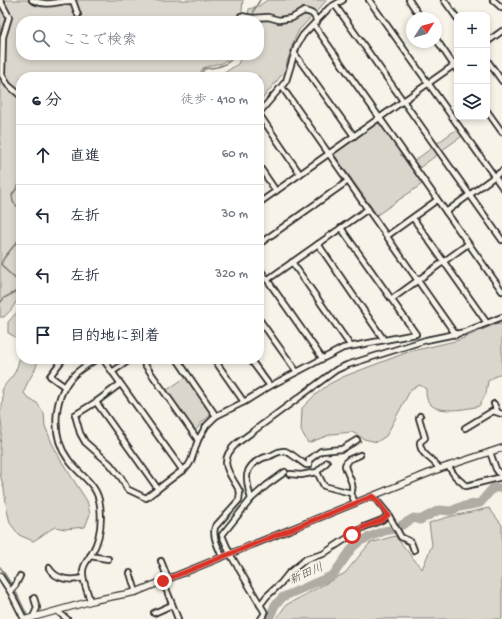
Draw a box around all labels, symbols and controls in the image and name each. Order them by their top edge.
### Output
north arrow [406,12,442,48]
map controls [454,12,490,120]
button: + [454,12,490,48]
search box [16,16,264,60]
icon: search [30,27,52,49]
text: ここで検索 [62,32,137,50]
button: − [454,48,490,84]
button: layers [454,84,490,120]
text: 6 分 [32,92,62,112]
text: 徒歩 · 410 m [181,93,248,108]
icon: ahead [32,144,54,166]
text: 60 m [222,147,248,162]
text: 直進 [70,148,100,166]
icon: left [32,204,54,226]
text: 30 m [222,207,248,222]
text: 左折 [70,208,100,226]
icon: left [32,264,54,286]
text: 320 m [215,267,248,282]
text: 左折 [70,268,100,286]
icon: arrive [32,324,54,346]
text: 目的地に到着 [70,328,160,346]
route start [343,526,361,544]
water label: 新田川 [287,560,326,589]
route end [154,572,172,590]

